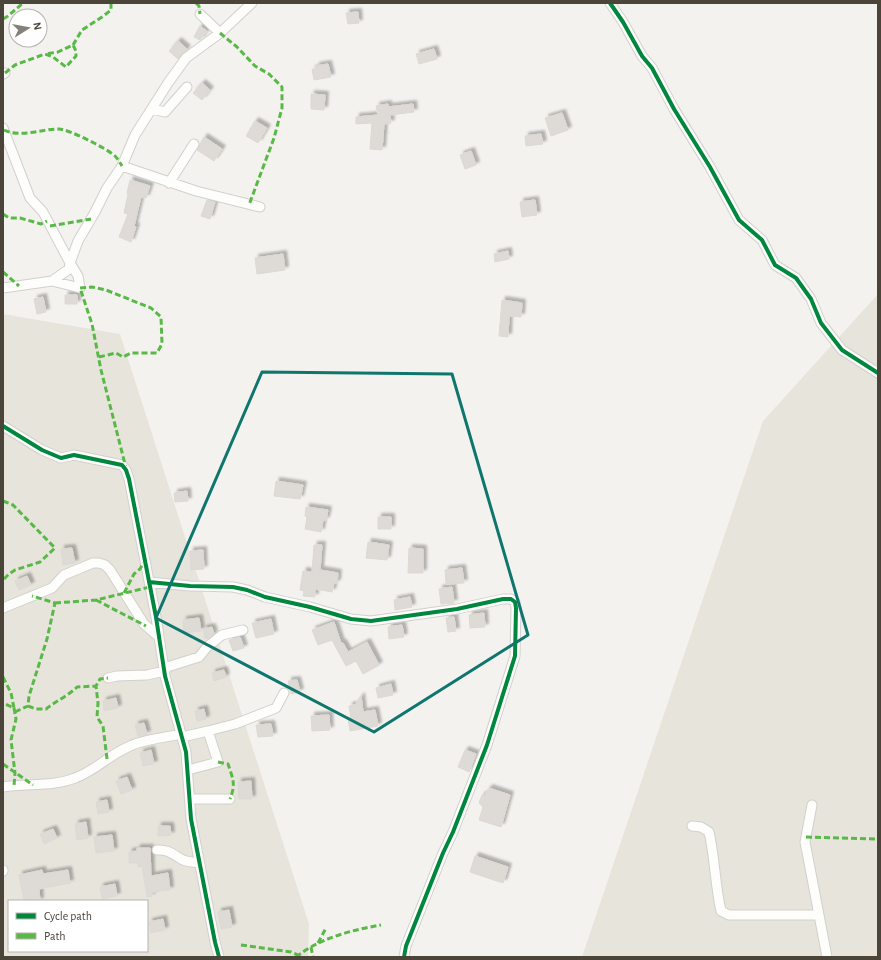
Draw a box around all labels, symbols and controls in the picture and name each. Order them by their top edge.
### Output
north arrow [8,8,48,48]
text: N [31,21,43,31]
legend [8,900,148,952]
text: Cycle path [44,910,92,923]
text: Path [44,930,66,942]

